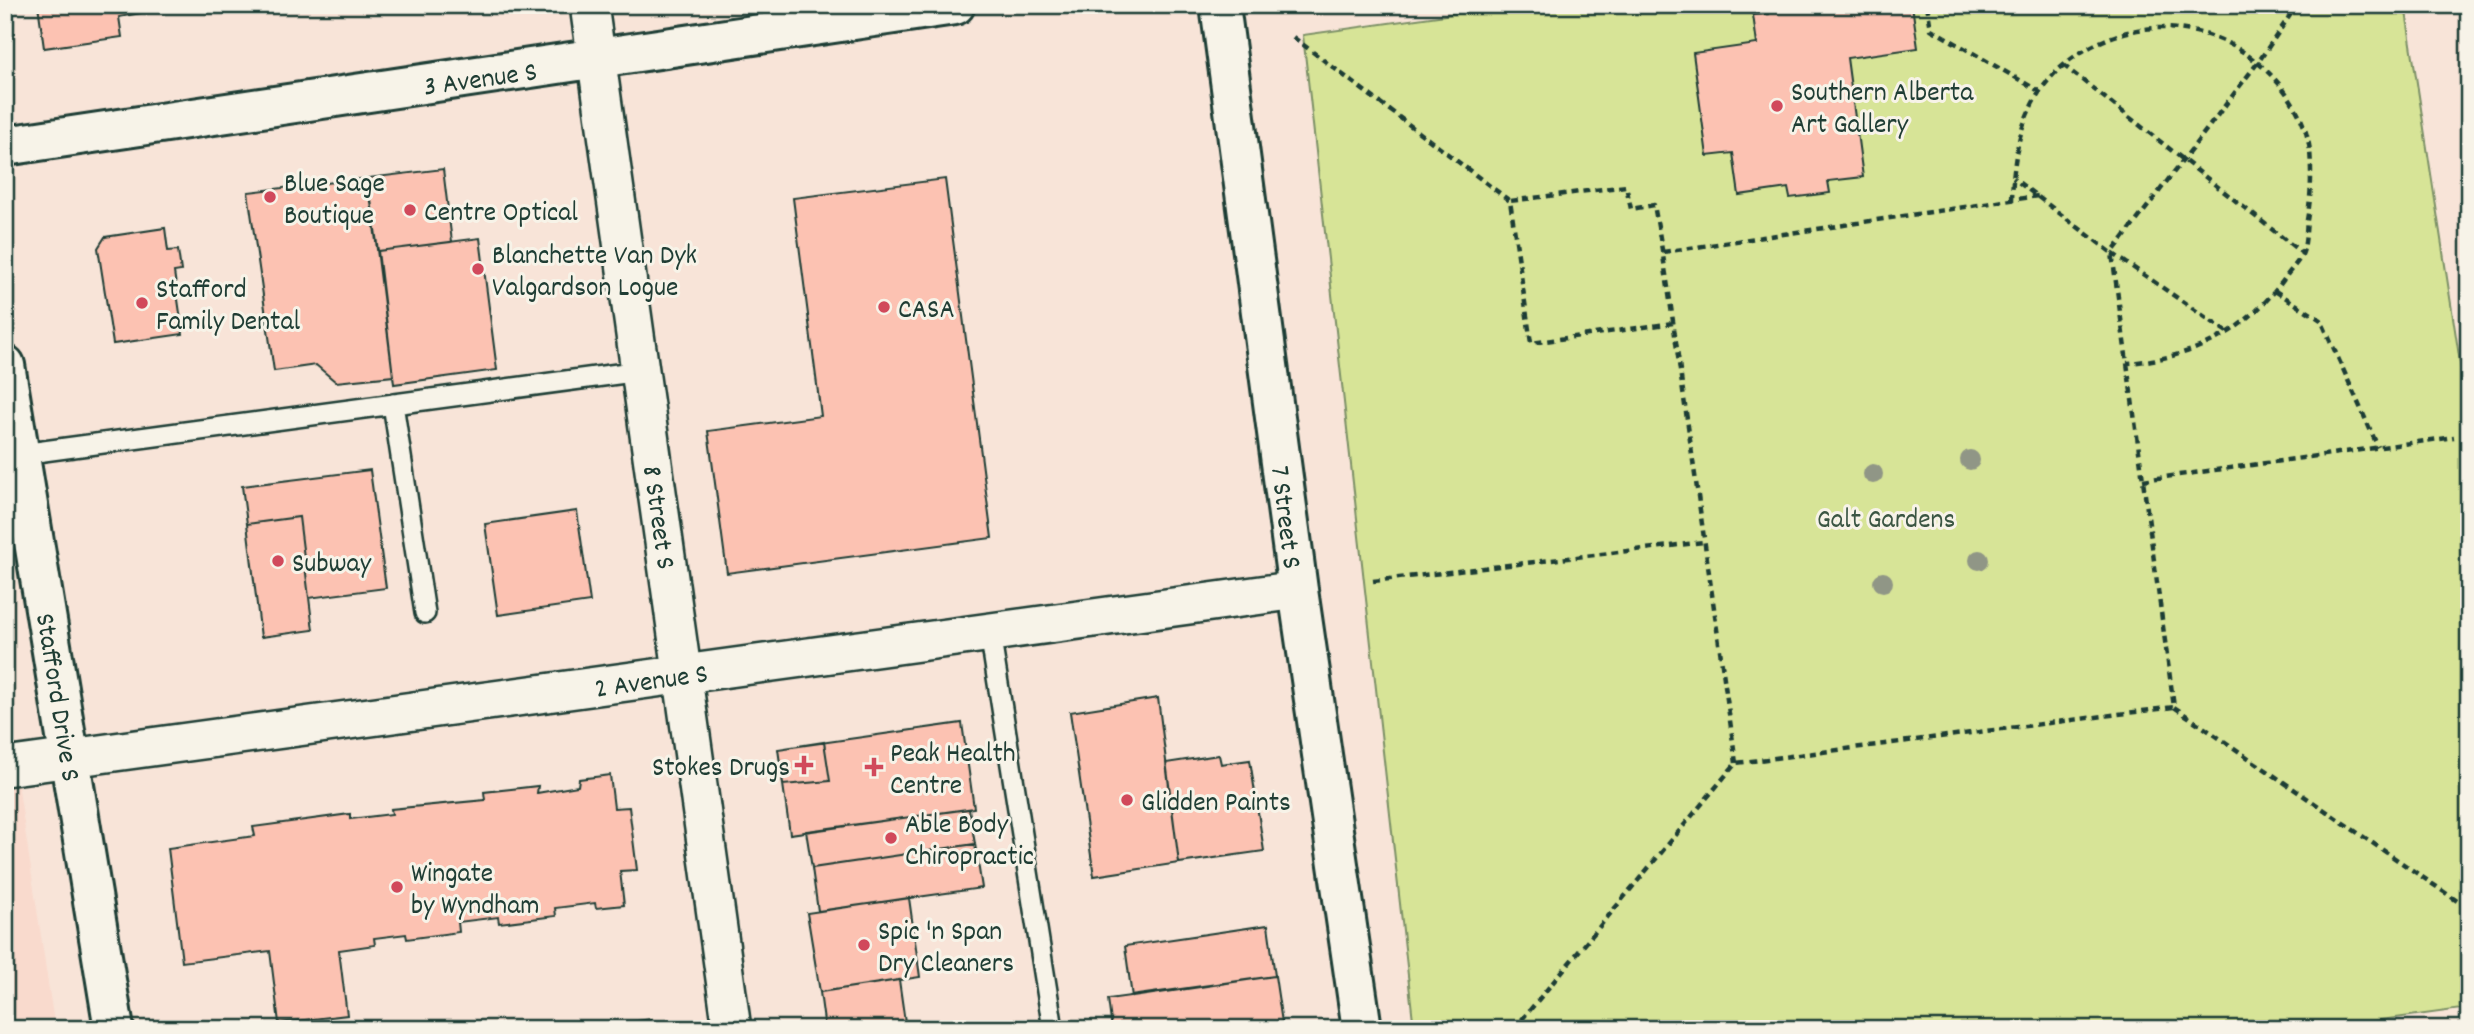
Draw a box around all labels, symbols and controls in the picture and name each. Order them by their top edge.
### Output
street label: 3 Avenue S [421,54,540,110]
place label: Southern Alberta Art Gallery [1791,75,1974,147]
marker: Southern Alberta Art Gallery [1769,98,1785,114]
place label: Blue Sage Boutique [284,166,385,238]
marker: Blue Sage Boutique [262,189,278,205]
place label: Centre Optical [424,195,578,235]
marker: Centre Optical [402,202,418,218]
place label: Blanchette Van Dyk Valgardson Logue [492,238,697,310]
marker: Blanchette Van Dyk Valgardson Logue [470,261,486,277]
place label: Stafford Family Dental [156,272,301,344]
place label: CASA [898,292,955,332]
marker: Stafford Family Dental [134,295,150,311]
marker: CASA [876,299,892,315]
street label: 8 Street S [629,463,683,572]
street label: 7 Street S [1257,464,1309,572]
park label: Galt Gardens [1817,502,1955,542]
place label: Subway [292,546,372,586]
marker: Subway [270,553,286,569]
street label: Stafford Drive S [22,611,88,785]
street label: 2 Avenue S [592,656,711,712]
place label: Peak Health Centre [890,736,1016,808]
place label: Stokes Drugs [652,750,790,790]
marker: Stokes Drugs [796,757,812,773]
marker: Peak Health Centre [864,757,884,777]
place label: Glidden Paints [1141,785,1291,825]
marker: Glidden Paints [1119,792,1135,808]
place label: Able Body Chiropractic [905,807,1034,879]
marker: Able Body Chiropractic [883,830,899,846]
place label: Wingate by Wyndham [411,856,540,928]
marker: Wingate by Wyndham [389,879,405,895]
place label: Spic 'n Span Dry Cleaners [878,914,1014,986]
marker: Spic 'n Span Dry Cleaners [856,937,872,953]

